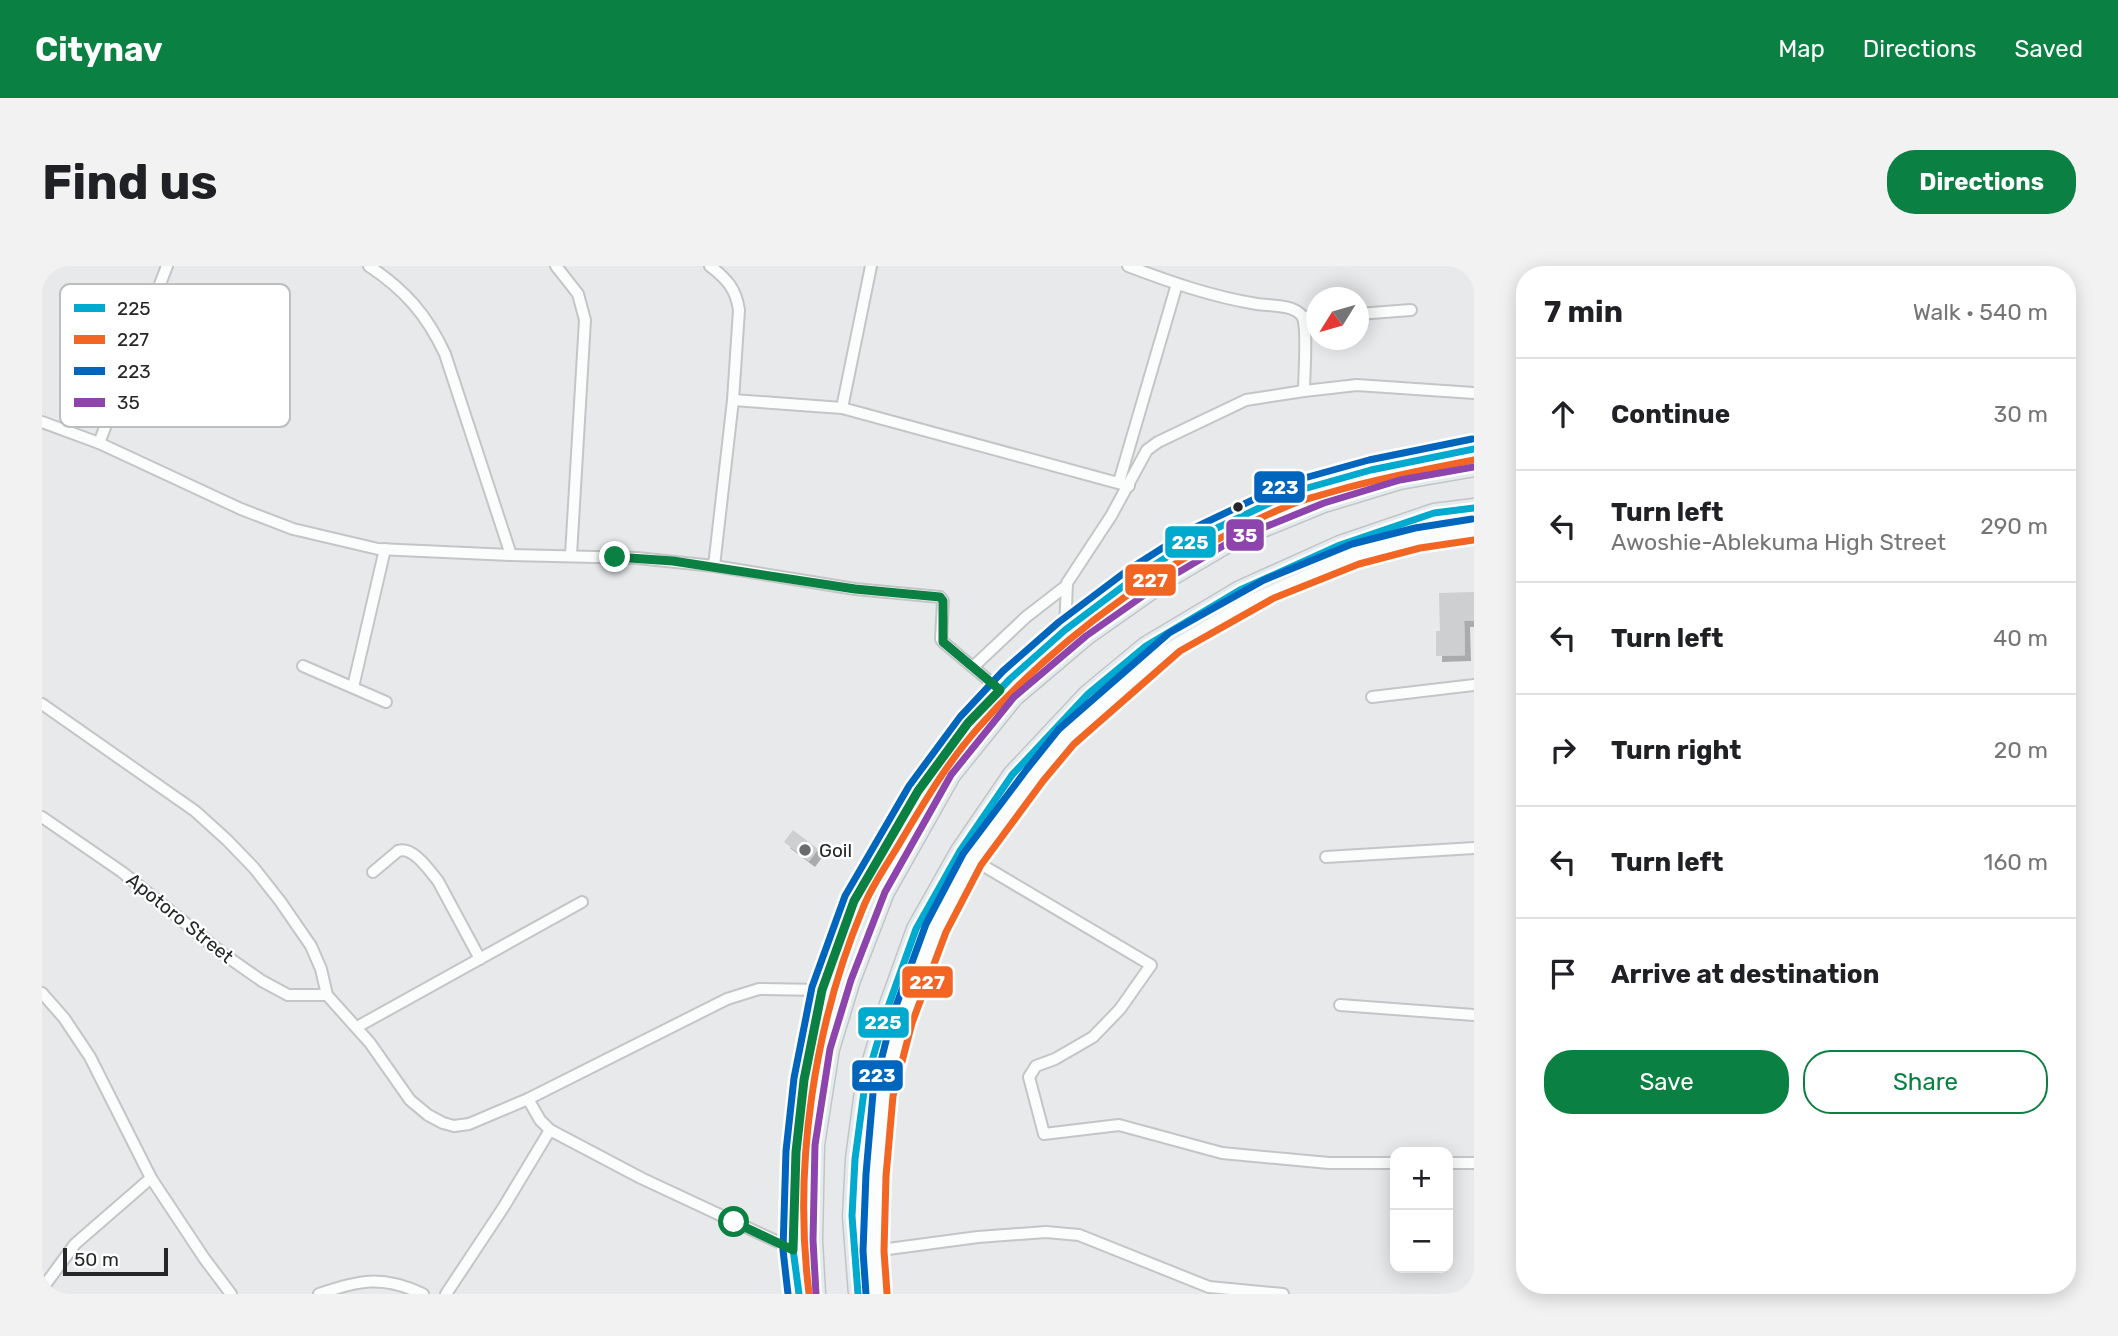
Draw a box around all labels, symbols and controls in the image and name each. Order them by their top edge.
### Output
text: Citynav [35,30,163,69]
text: Map [1778,35,1825,63]
text: Directions [1863,35,1976,63]
text: Saved [2014,35,2083,63]
button: Directions [1887,150,2076,214]
text: Find us [42,153,218,211]
legend [60,284,290,427]
north arrow [1306,287,1369,350]
text: 7 min [1544,294,1623,330]
text: 225 [117,297,151,320]
text: Walk · 540 m [1913,298,2048,326]
text: 227 [117,328,149,351]
text: 223 [117,360,151,383]
text: 35 [117,391,140,414]
icon: ahead [1544,395,1582,433]
text: Continue [1611,399,1730,430]
text: 30 m [1993,400,2048,428]
line badge: 223 [1253,470,1306,504]
text: 223 [1261,476,1299,499]
text: Turn left [1611,497,1723,528]
unlabelled marker [1231,500,1245,514]
icon: left [1544,507,1582,545]
text: 290 m [1980,512,2048,540]
line badge: 35 [1225,518,1265,552]
text: 35 [1233,524,1257,547]
line badge: 225 [1164,525,1217,559]
text: Awoshie-Ablekuma High Street [1611,528,1946,556]
text: 225 [1172,531,1208,554]
route end [599,541,630,572]
line badge: 227 [1124,563,1177,597]
text: 227 [1132,569,1168,592]
icon: left [1544,619,1582,657]
text: Turn left [1611,623,1723,654]
text: 40 m [1993,624,2048,652]
icon: right [1544,731,1582,769]
text: Turn right [1611,735,1741,766]
text: 20 m [1994,736,2048,764]
place label: Goil [819,839,852,862]
marker: Goil [797,842,813,858]
icon: left [1544,843,1582,881]
text: Turn left [1611,847,1723,878]
text: 160 m [1984,848,2048,876]
street label: Apotoro Street [122,868,238,968]
icon: arrive [1544,955,1582,993]
text: Arrive at destination [1611,959,1879,990]
line badge: 227 [901,965,954,999]
text: 227 [909,971,945,994]
line badge: 225 [857,1006,910,1039]
text: 225 [865,1011,901,1034]
button: Save [1544,1050,1789,1114]
button: Share [1803,1050,2048,1114]
line badge: 223 [851,1059,904,1092]
text: 223 [858,1064,896,1087]
map controls [1390,1147,1453,1273]
button: + [1390,1147,1453,1210]
route start [718,1206,749,1237]
button: − [1390,1210,1453,1273]
scale bar [63,1245,168,1277]
text: 50 m [74,1248,119,1271]

